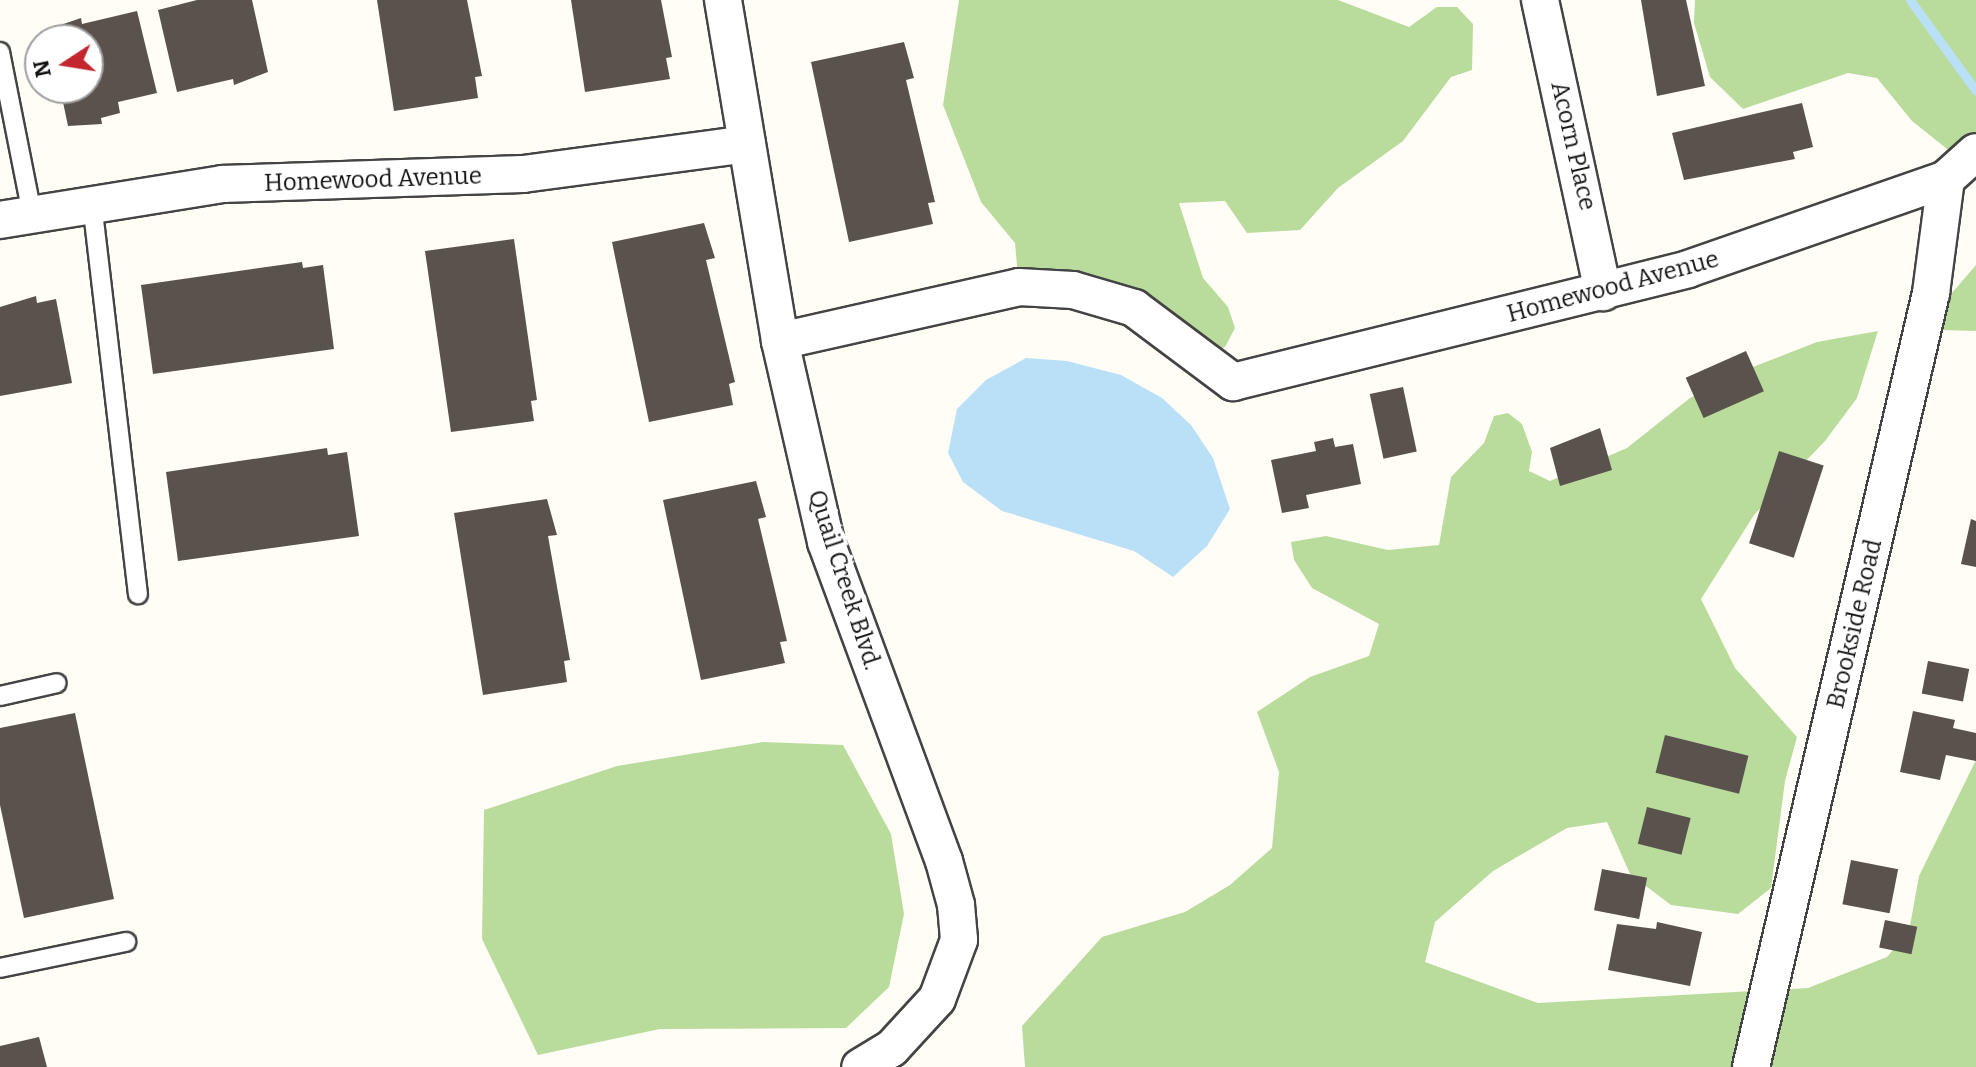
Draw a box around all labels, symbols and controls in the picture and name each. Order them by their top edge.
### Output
north arrow [24,24,104,104]
text: N [27,58,57,80]
street label: Acorn Place [1544,79,1602,213]
street label: Homewood Avenue [264,162,482,198]
street label: Homewood Avenue [1504,245,1722,329]
street label: Quail Creek Blvd. [801,486,887,674]
street label: Brookside Road [1822,537,1888,711]

